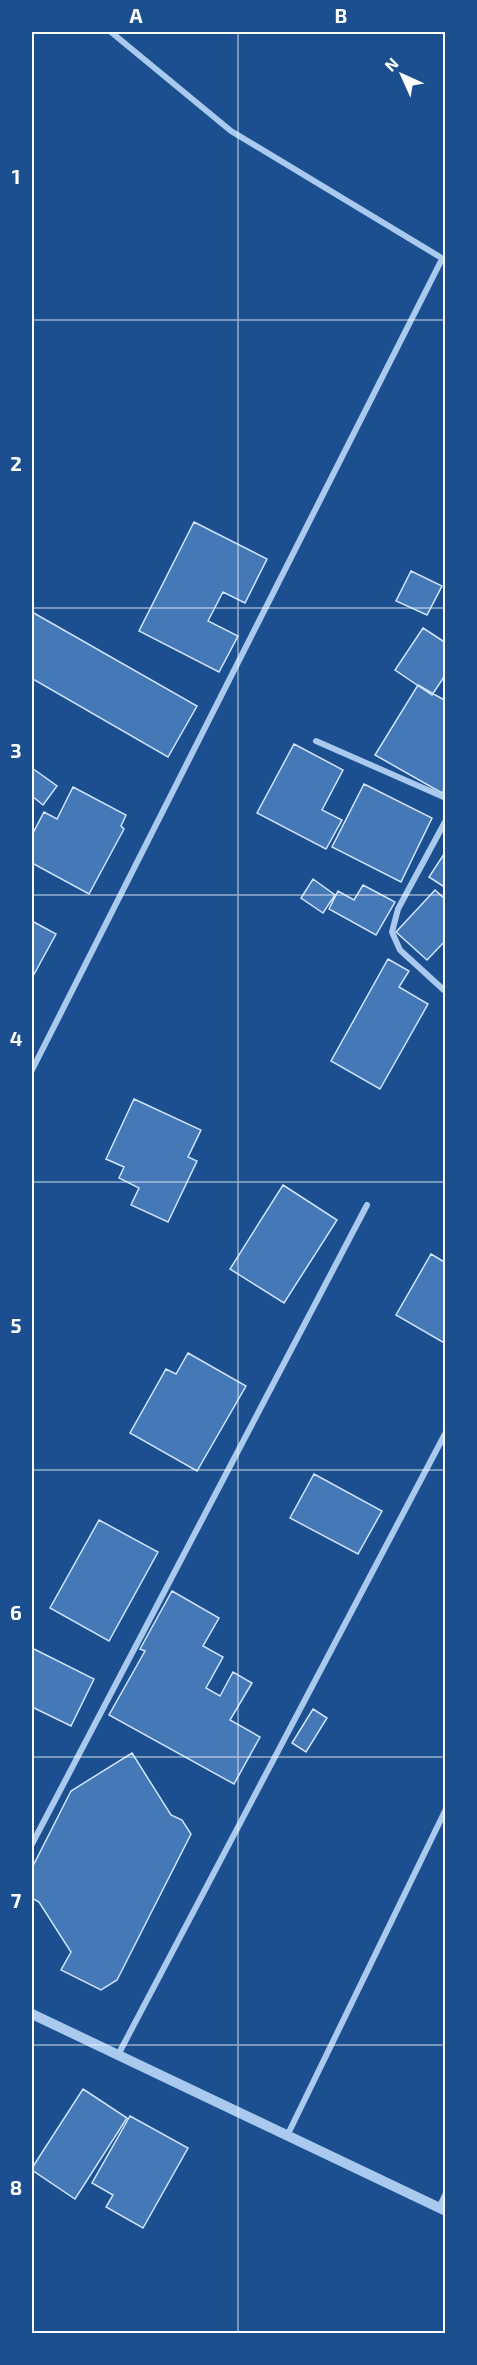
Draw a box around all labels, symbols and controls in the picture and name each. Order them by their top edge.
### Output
text: A [129,3,143,27]
text: B [335,3,347,27]
north arrow [372,45,432,105]
text: N [380,53,402,75]
text: 1 [12,164,20,188]
text: 2 [10,451,22,475]
text: 3 [10,738,22,762]
text: 4 [10,1026,23,1050]
text: 5 [10,1313,22,1337]
text: 6 [10,1600,22,1624]
text: 7 [11,1888,22,1912]
text: 8 [10,2175,22,2199]

